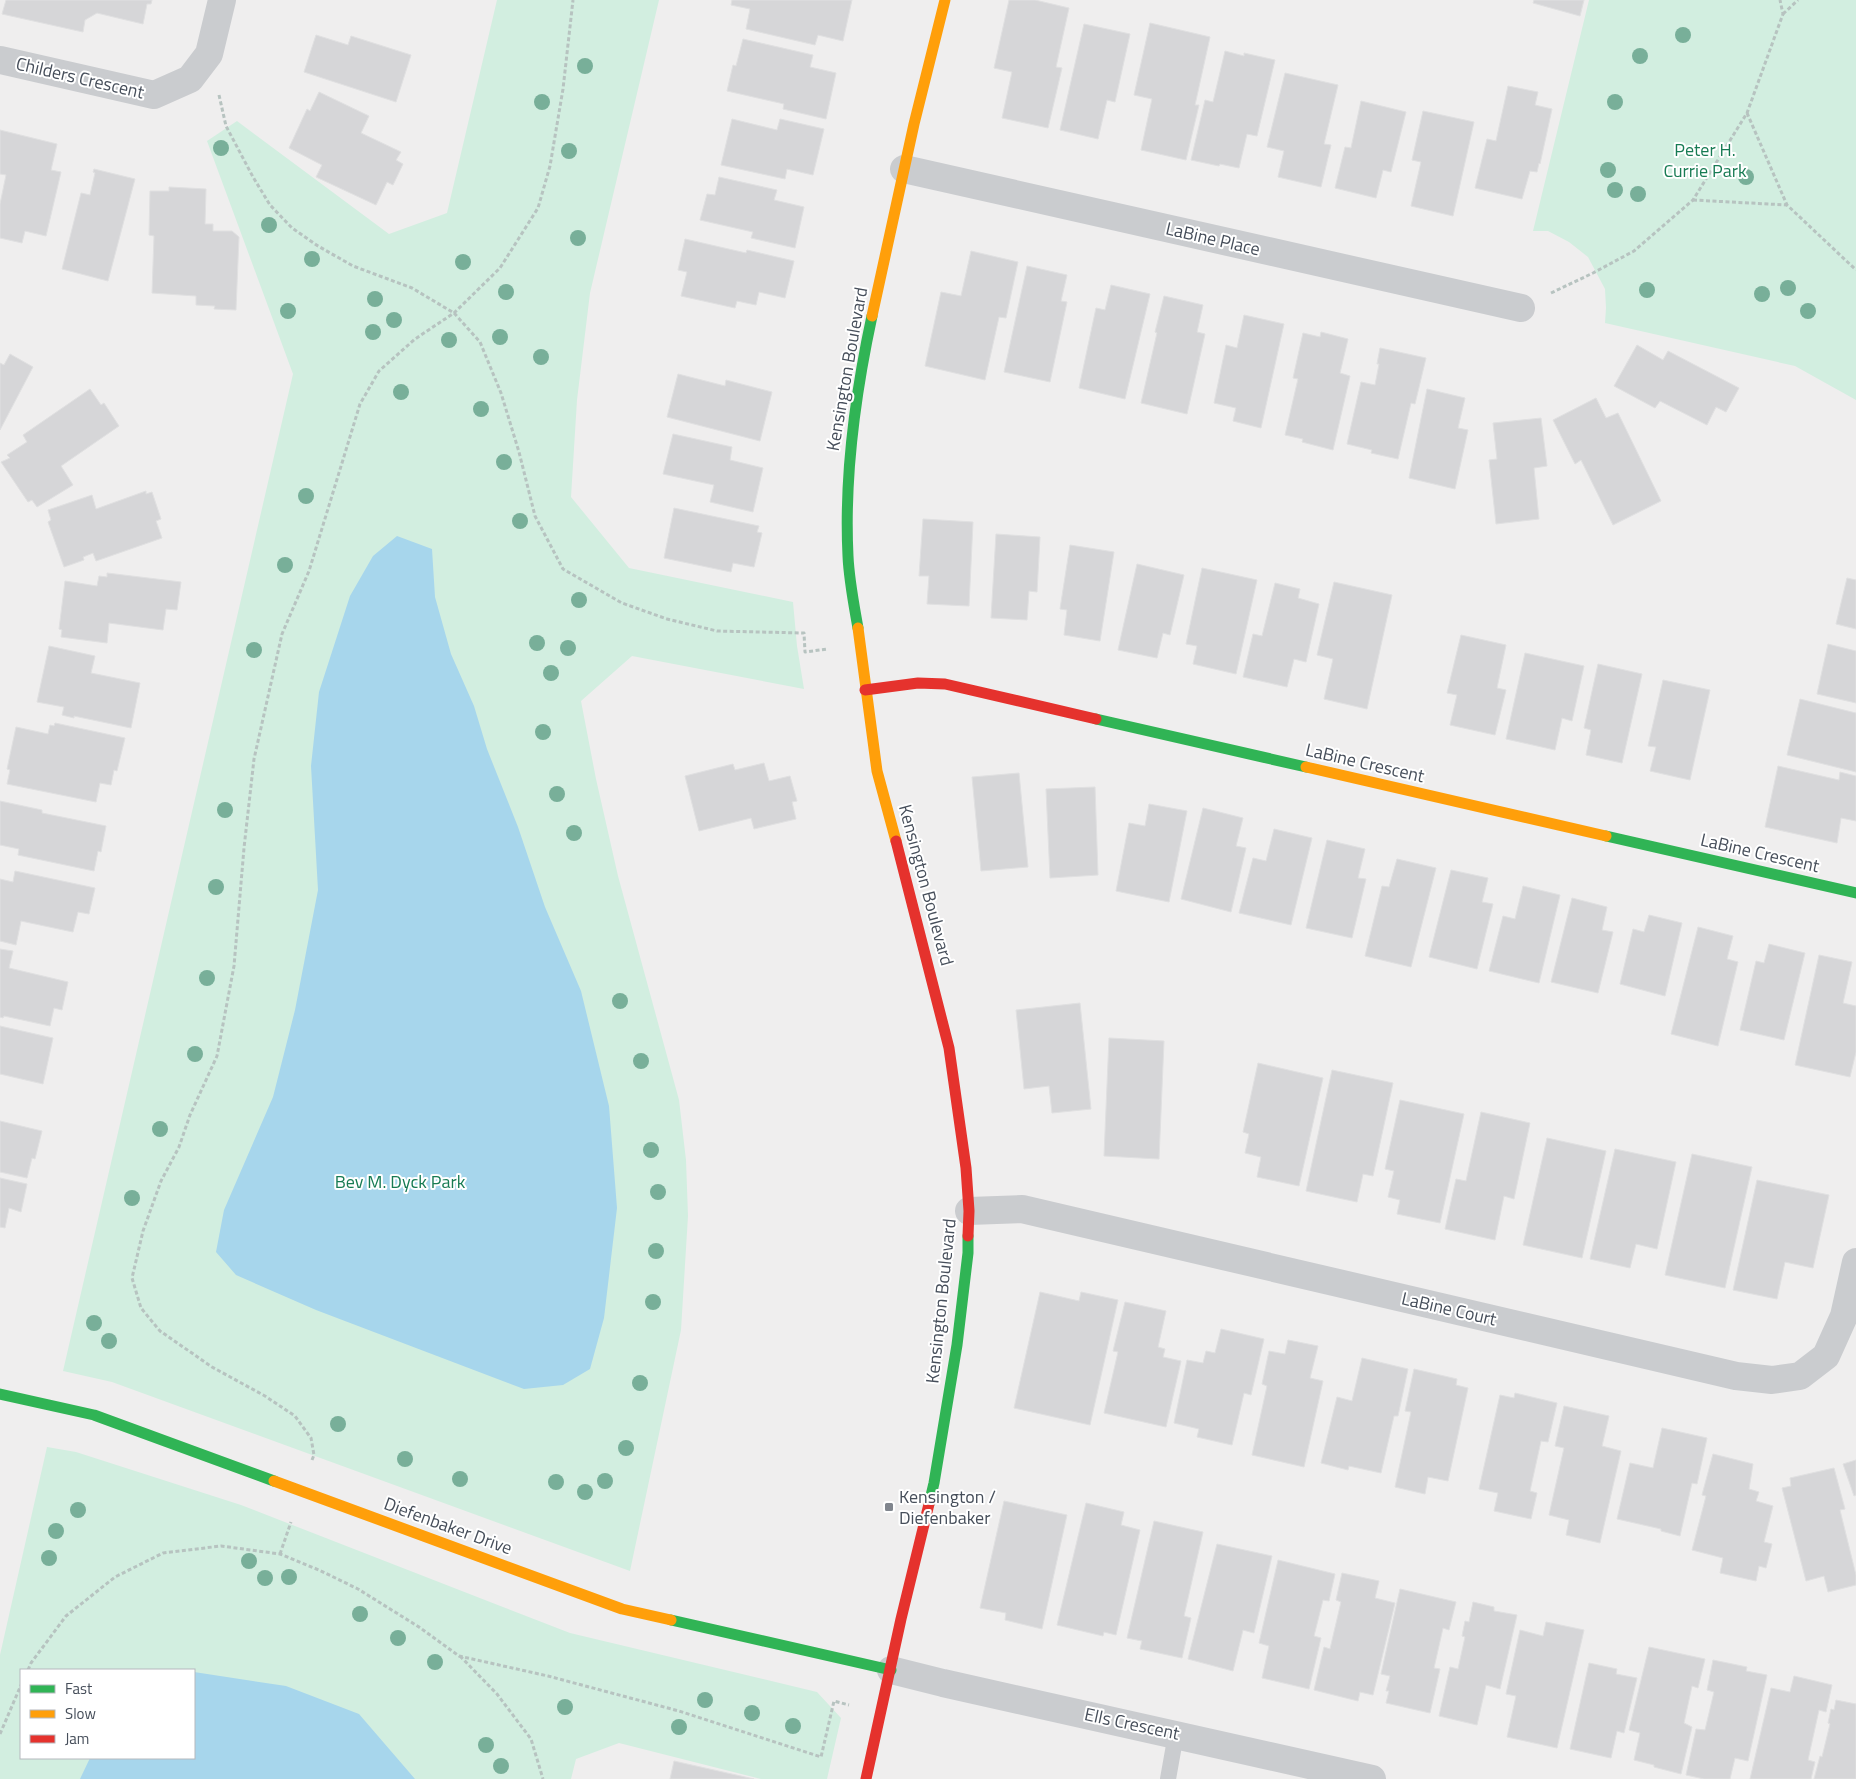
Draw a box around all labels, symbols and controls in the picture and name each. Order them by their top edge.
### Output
street label: Childers Crescent [13,50,147,106]
park label: Peter H. Currie Park [1663,136,1747,184]
street label: LaBine Place [1163,215,1263,262]
street label: Kensington Boulevard [819,285,874,453]
street label: LaBine Crescent [1303,736,1428,789]
street label: Kensington Boulevard [892,801,961,968]
street label: LaBine Crescent [1698,826,1823,879]
park label: Bev M. Dyck Park [335,1168,466,1195]
street label: Kensington Boulevard [918,1217,963,1385]
street label: LaBine Court [1399,1284,1500,1333]
place label: Kensington / Diefenbaker [899,1483,996,1531]
street label: Diefenbaker Drive [380,1490,516,1561]
marker: Kensington / Diefenbaker [883,1501,895,1513]
legend [20,1669,195,1759]
text: Fast [65,1677,93,1700]
street label: Ells Crescent [1082,1700,1183,1747]
text: Slow [65,1702,96,1725]
text: Jam [65,1727,89,1750]

